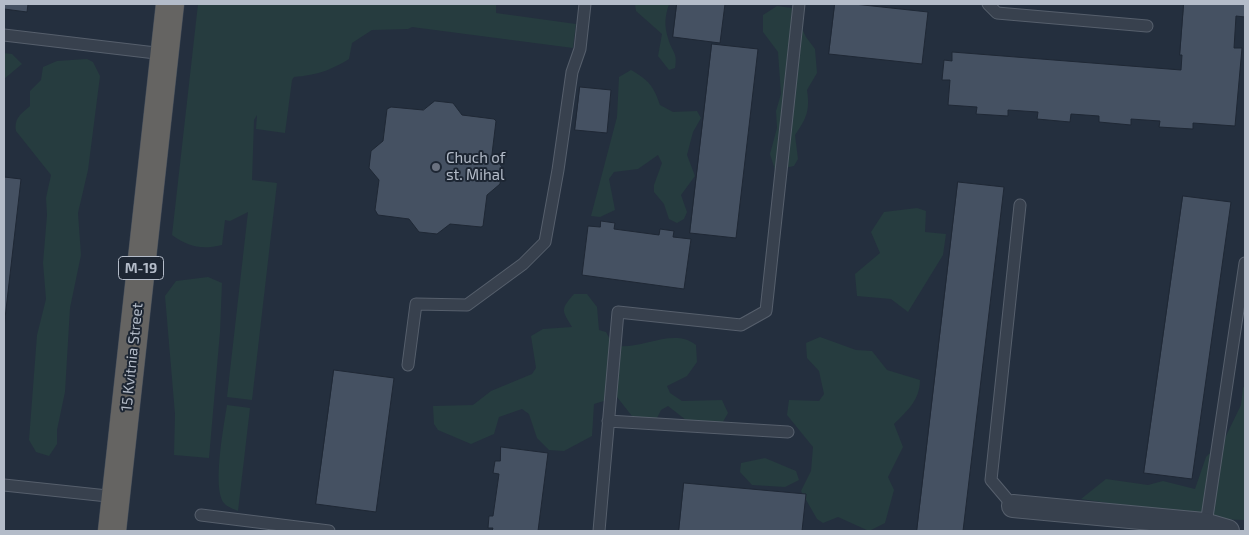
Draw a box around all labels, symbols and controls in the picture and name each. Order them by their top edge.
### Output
place label: Chuch of st. Mihal [446,149,505,184]
marker: Chuch of st. Mihal [430,161,442,173]
road number: М-19 [118,256,164,280]
street label: 15 Kvitnia Street [117,302,147,412]

